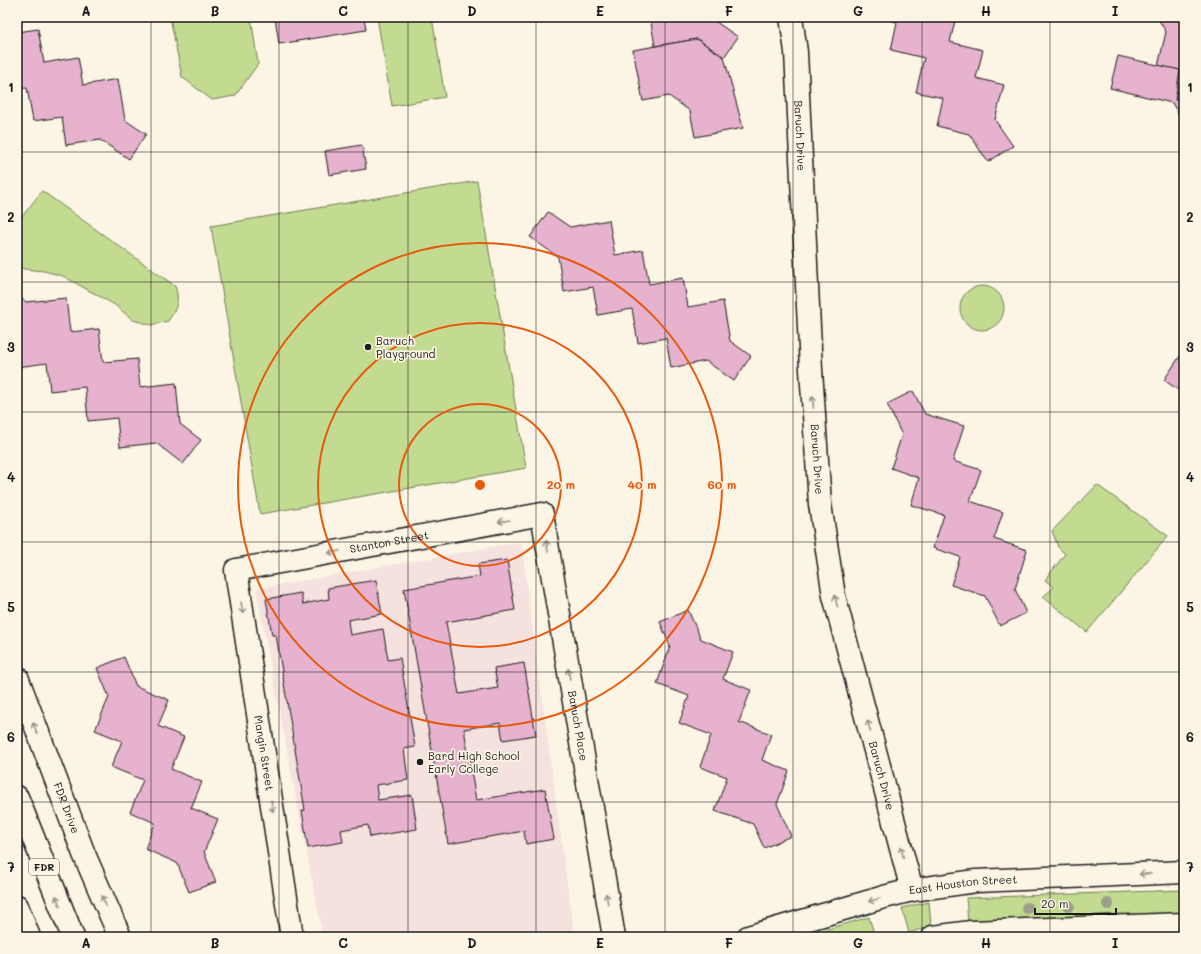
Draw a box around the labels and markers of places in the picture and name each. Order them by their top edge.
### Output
place label: Baruch Playground [376,333,436,361]
marker: Baruch Playground [363,342,373,352]
centre of rings [473,478,487,492]
place label: Bard High School Early College [428,748,520,776]
marker: Bard High School Early College [415,757,425,767]

